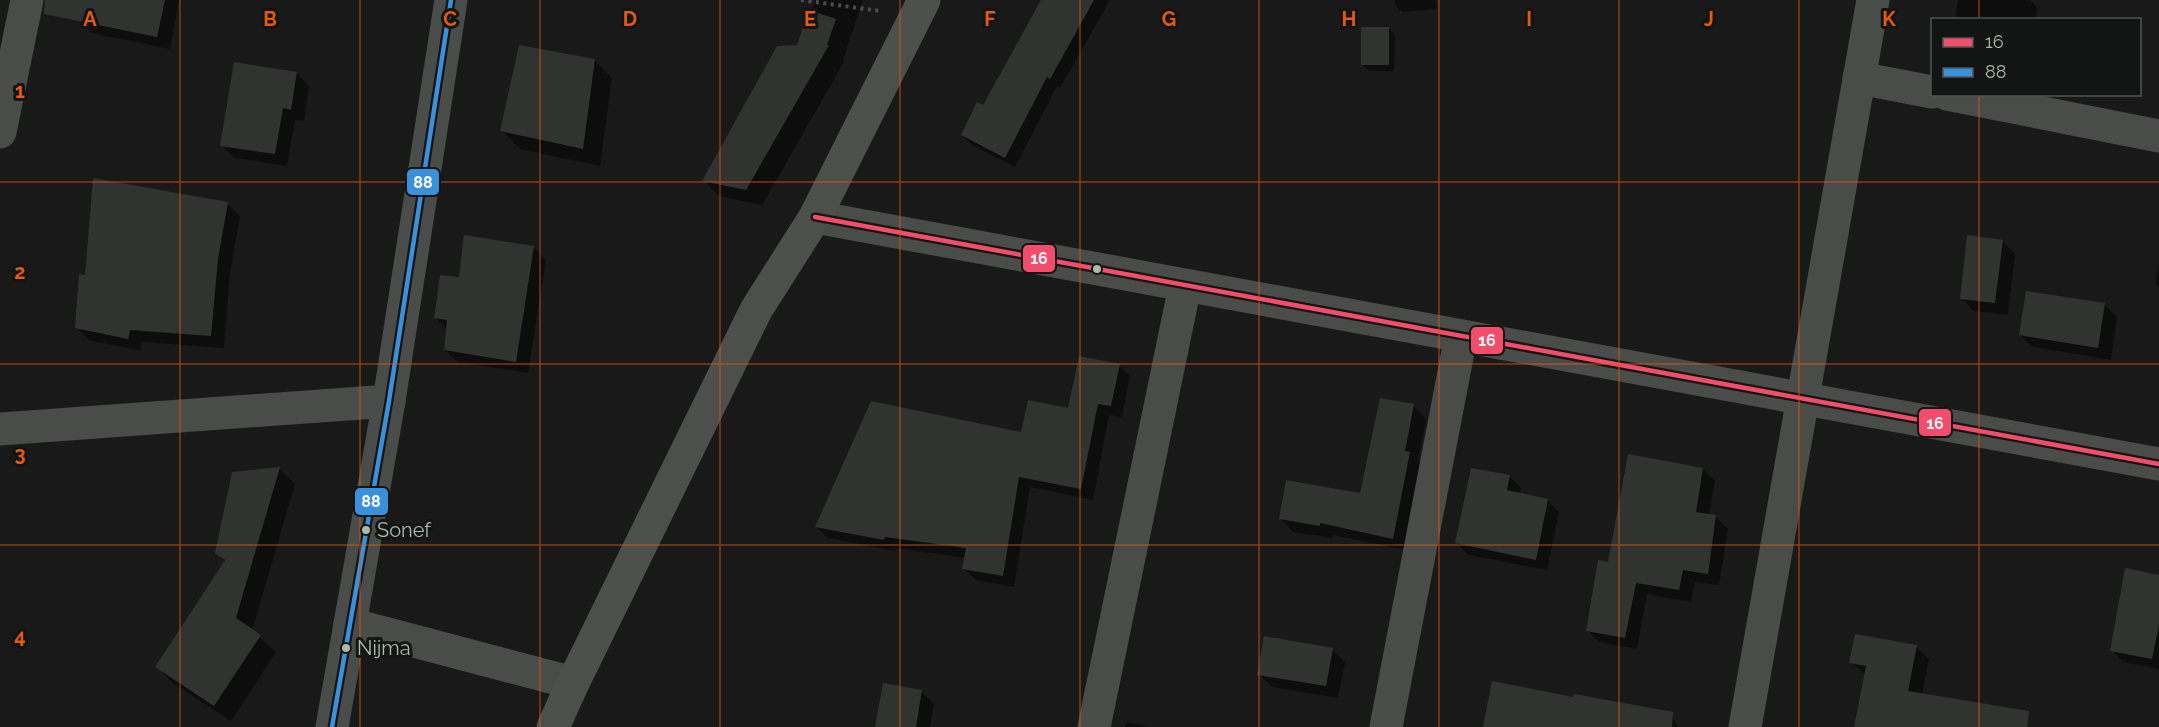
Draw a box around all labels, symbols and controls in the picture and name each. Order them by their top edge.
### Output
text: A [83,7,97,31]
text: B [263,7,277,31]
text: C [443,7,457,31]
text: D [623,7,637,31]
text: E [804,7,816,31]
text: F [984,7,996,31]
text: G [1162,7,1176,31]
text: H [1342,7,1356,31]
text: I [1526,7,1532,31]
text: J [1704,7,1714,31]
text: K [1882,7,1896,31]
legend [1931,18,2141,96]
text: 16 [1985,31,2004,52]
text: 88 [1985,61,2006,82]
text: 1 [15,79,25,103]
line badge: 88 [406,168,440,196]
text: 88 [413,173,433,192]
line badge: 16 [1022,244,1056,273]
text: 16 [1030,249,1048,268]
text: 2 [14,260,26,284]
unlabelled marker [1091,263,1103,275]
line badge: 16 [1470,326,1504,355]
text: 16 [1478,331,1496,350]
line badge: 16 [1918,408,1952,437]
text: 16 [1926,414,1944,433]
text: 3 [14,442,26,466]
line badge: 88 [354,487,389,516]
text: 88 [361,492,381,511]
place label: Sonef [377,518,432,542]
marker: Sonef [360,524,372,536]
text: 4 [14,624,26,648]
place label: Nijma [357,636,411,660]
marker: Nijma [340,642,352,654]

